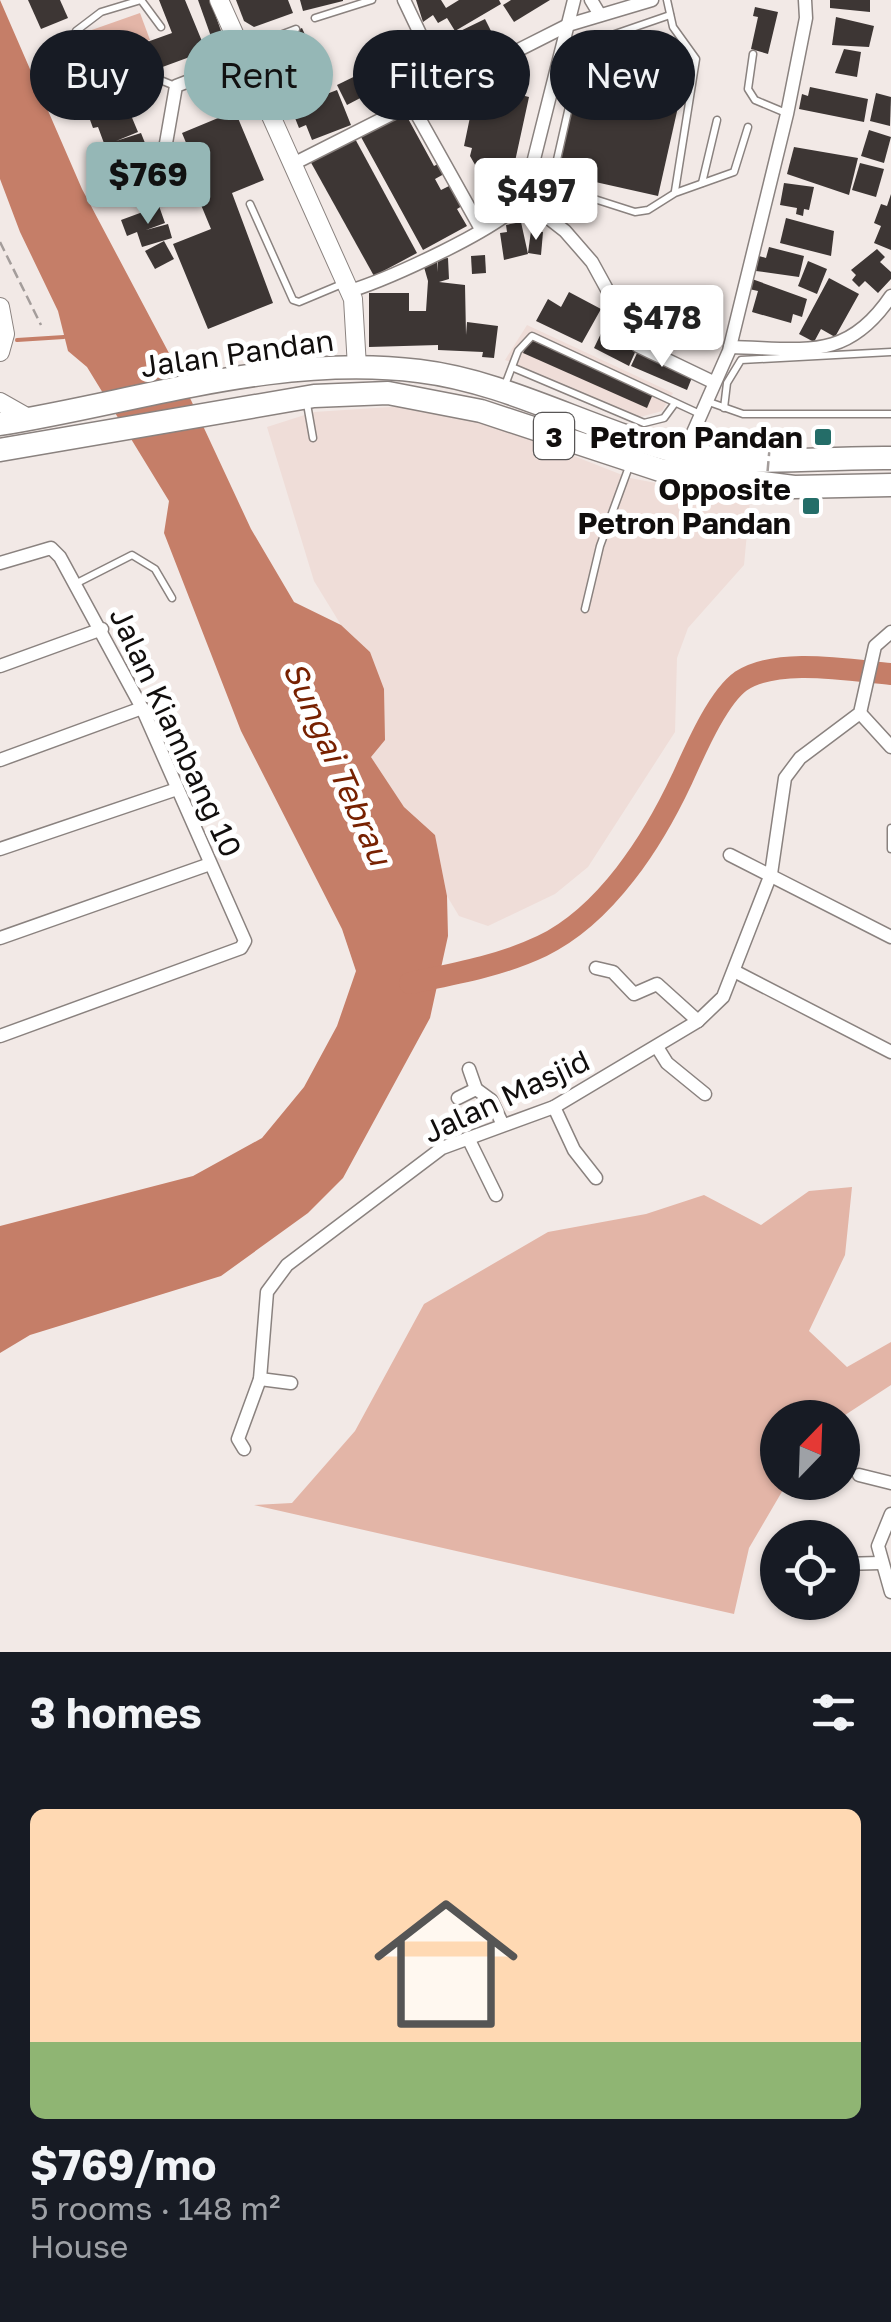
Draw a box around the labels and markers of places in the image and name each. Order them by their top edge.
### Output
pin: $769 [89,142,207,227]
pin: $497 [477,158,595,243]
pin: $478 [603,285,721,370]
place label: Petron Pandan [590,419,803,455]
marker: Petron Pandan [812,426,834,448]
place label: Opposite Petron Pandan [578,471,791,541]
marker: Opposite Petron Pandan [800,495,822,517]

